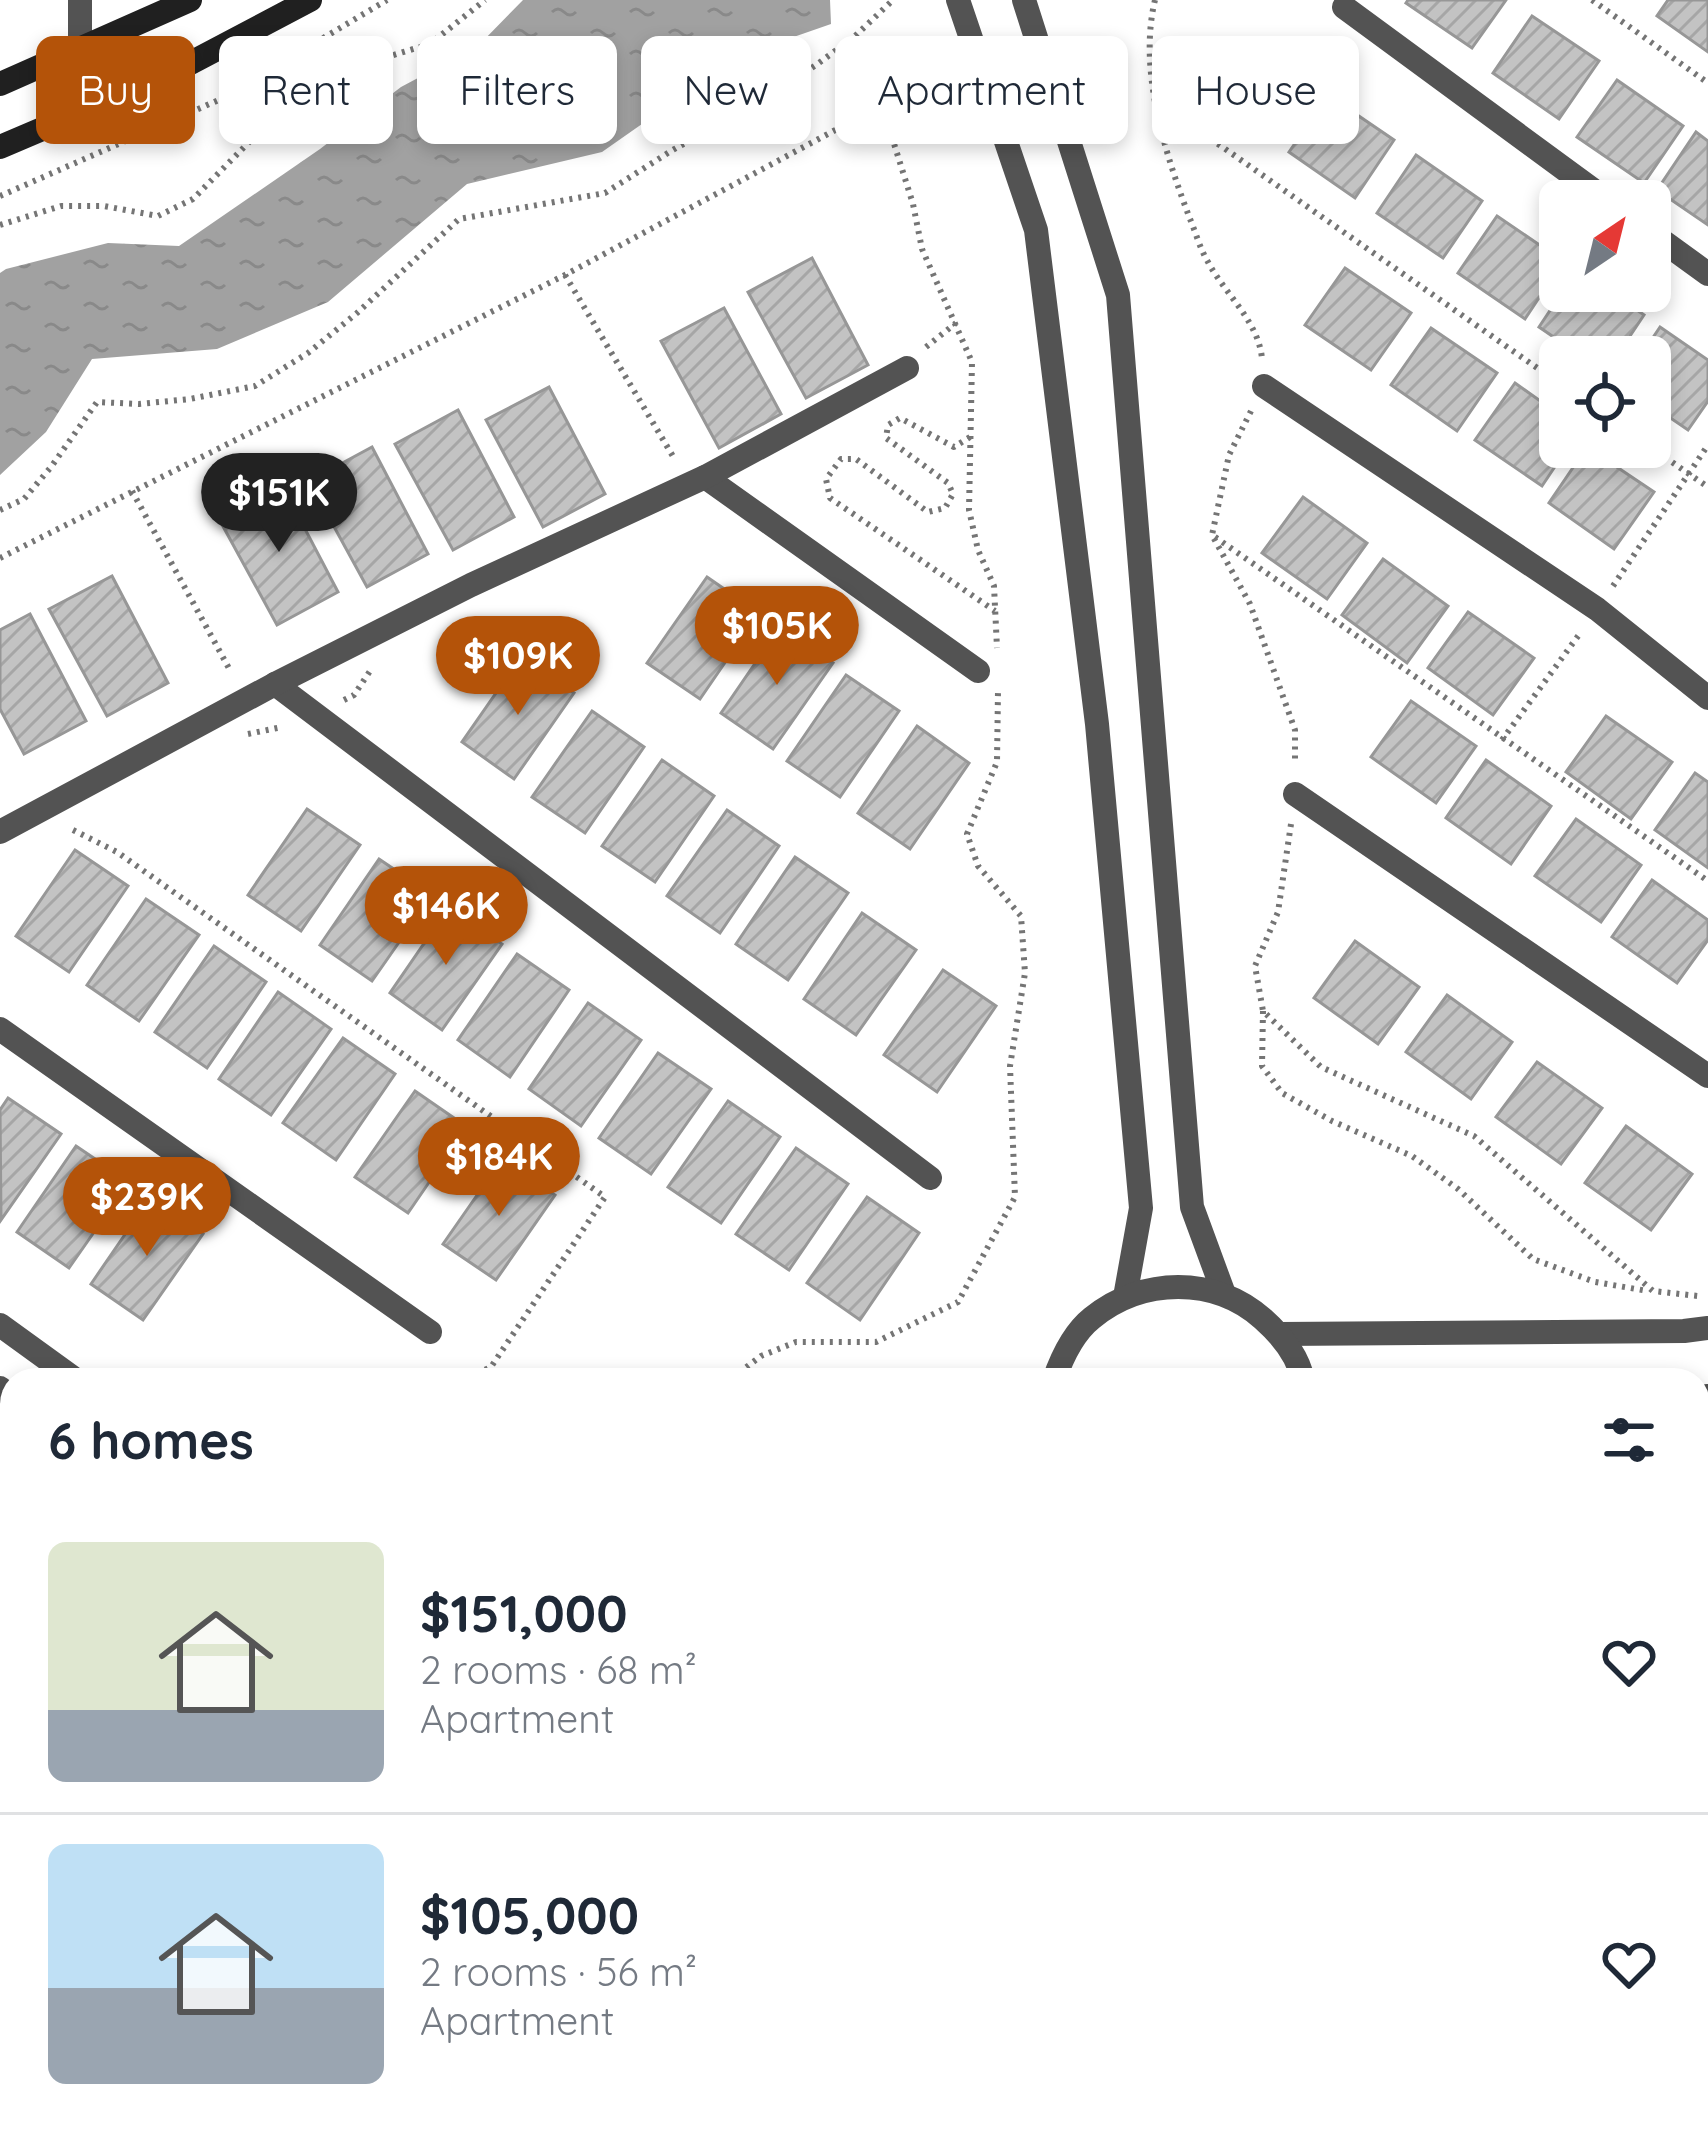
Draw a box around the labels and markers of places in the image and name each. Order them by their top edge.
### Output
pin: $151K [195,453,363,555]
pin: $105K [693,586,861,688]
pin: $109K [434,616,602,718]
pin: $146K [362,866,530,968]
pin: $184K [415,1117,583,1219]
pin: $239K [63,1157,231,1259]

